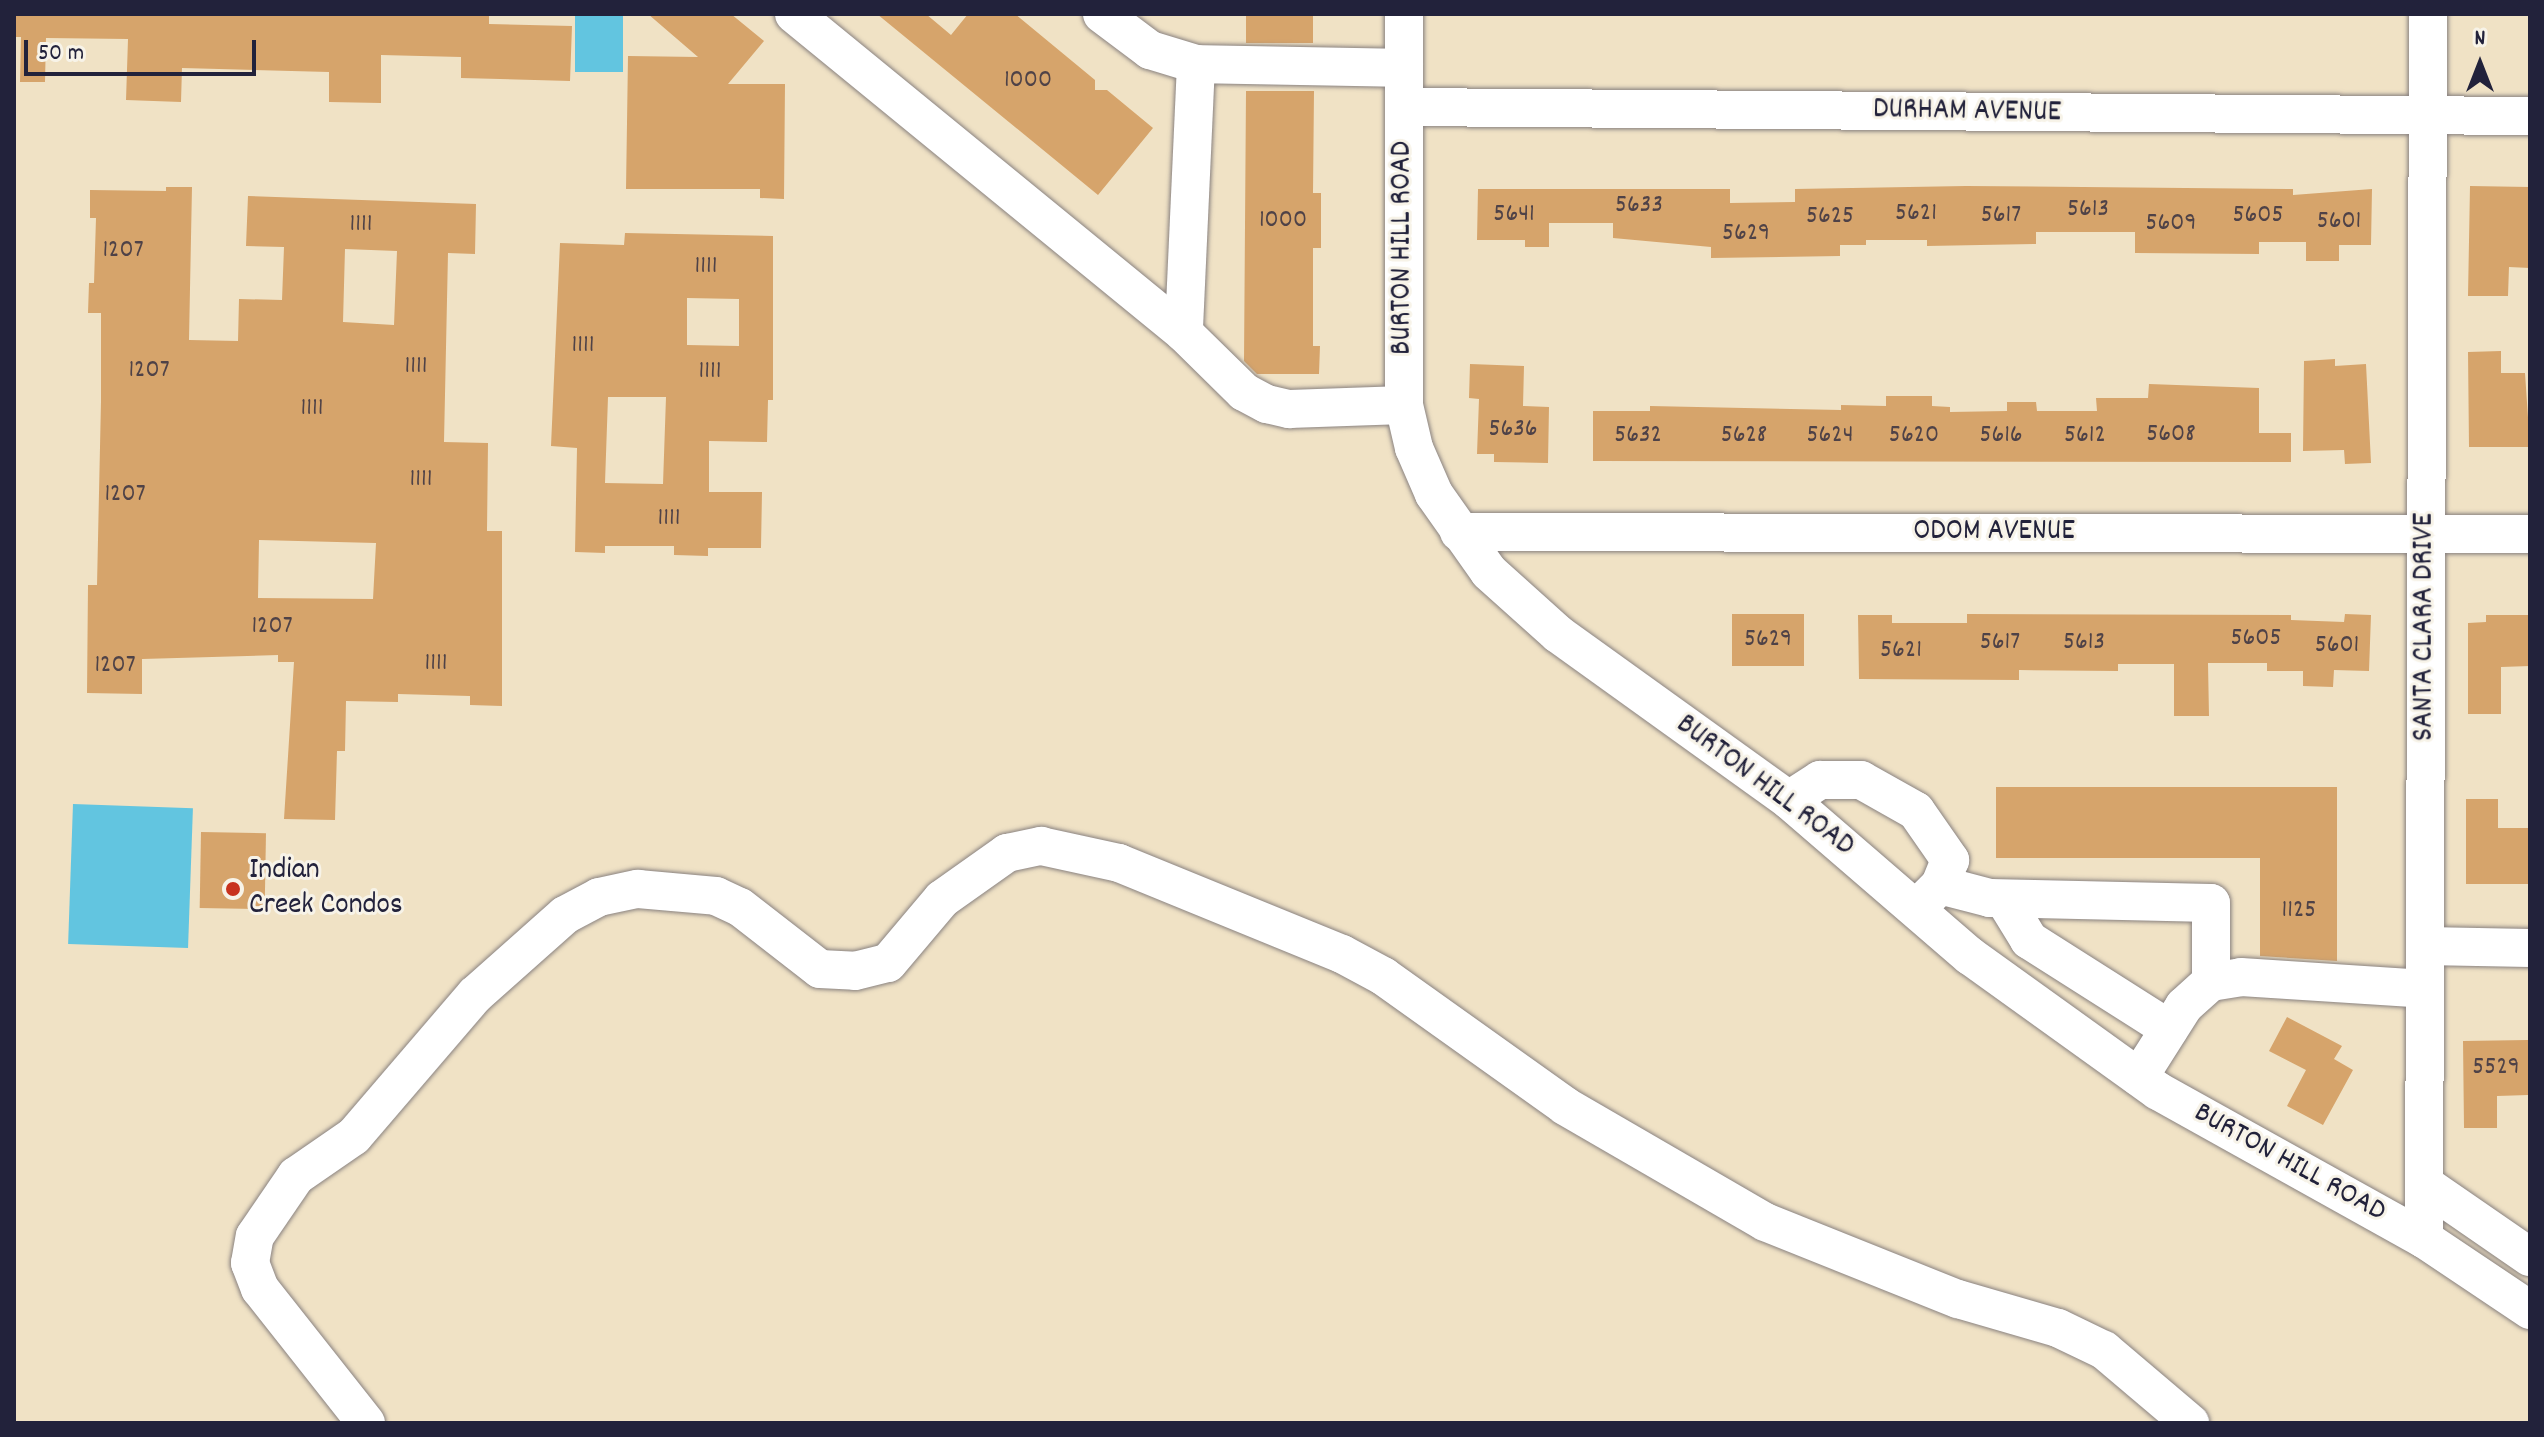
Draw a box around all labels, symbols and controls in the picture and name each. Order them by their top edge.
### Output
scale bar [28,24,260,74]
north arrow [2440,24,2520,104]
text: N [2475,24,2485,55]
text: 50 m [38,37,84,71]
house number: 1000 [1004,65,1052,97]
street label: DURHAM AVENUE [1873,93,2061,133]
street label: BURTON HILL ROAD [1386,141,1422,355]
house number: 5633 [1615,190,1663,222]
house number: 5613 [2067,194,2109,226]
house number: 5621 [1895,198,1937,230]
house number: 5641 [1493,199,1535,231]
house number: 5617 [1981,200,2021,232]
house number: 5605 [2233,200,2283,232]
house number: 5625 [1806,201,1854,233]
house number: 1000 [1259,205,1307,237]
house number: 5601 [2317,206,2361,238]
house number: 5609 [2146,208,2196,240]
house number: 1111 [350,209,372,241]
house number: 5629 [1722,218,1770,250]
house number: 1207 [102,235,144,267]
house number: 1111 [695,251,717,283]
house number: 1111 [572,330,594,362]
house number: 1111 [405,351,427,383]
house number: 1207 [128,355,170,387]
house number: 1111 [699,356,721,388]
house number: 1111 [301,393,323,425]
house number: 5636 [1488,414,1538,446]
house number: 5608 [2146,419,2196,451]
house number: 5632 [1614,420,1662,452]
house number: 5628 [1721,420,1767,452]
house number: 5624 [1807,420,1853,452]
house number: 5620 [1889,420,1939,452]
house number: 5616 [1979,420,2023,452]
house number: 5612 [2064,420,2106,452]
house number: 1111 [410,464,432,496]
house number: 1207 [104,479,146,511]
house number: 1111 [658,503,680,535]
street label: SANTA CLARA DRIVE [2408,513,2444,741]
street label: ODOM AVENUE [1913,515,2075,551]
house number: 1207 [251,611,293,643]
house number: 5605 [2231,623,2281,655]
house number: 5629 [1744,624,1792,656]
house number: 5617 [1980,627,2020,659]
house number: 5613 [2063,627,2105,659]
house number: 5601 [2315,630,2359,662]
house number: 5621 [1880,635,1922,667]
house number: 1111 [425,648,447,680]
house number: 1207 [94,650,136,682]
street label: BURTON HILL ROAD [1668,708,1860,866]
place label: Indian Creek Condos [249,854,403,924]
marker: Indian Creek Condos [224,880,242,898]
house number: 1125 [2282,895,2316,927]
house number: 5529 [2472,1052,2520,1084]
street label: BURTON HILL ROAD [2187,1096,2391,1232]

